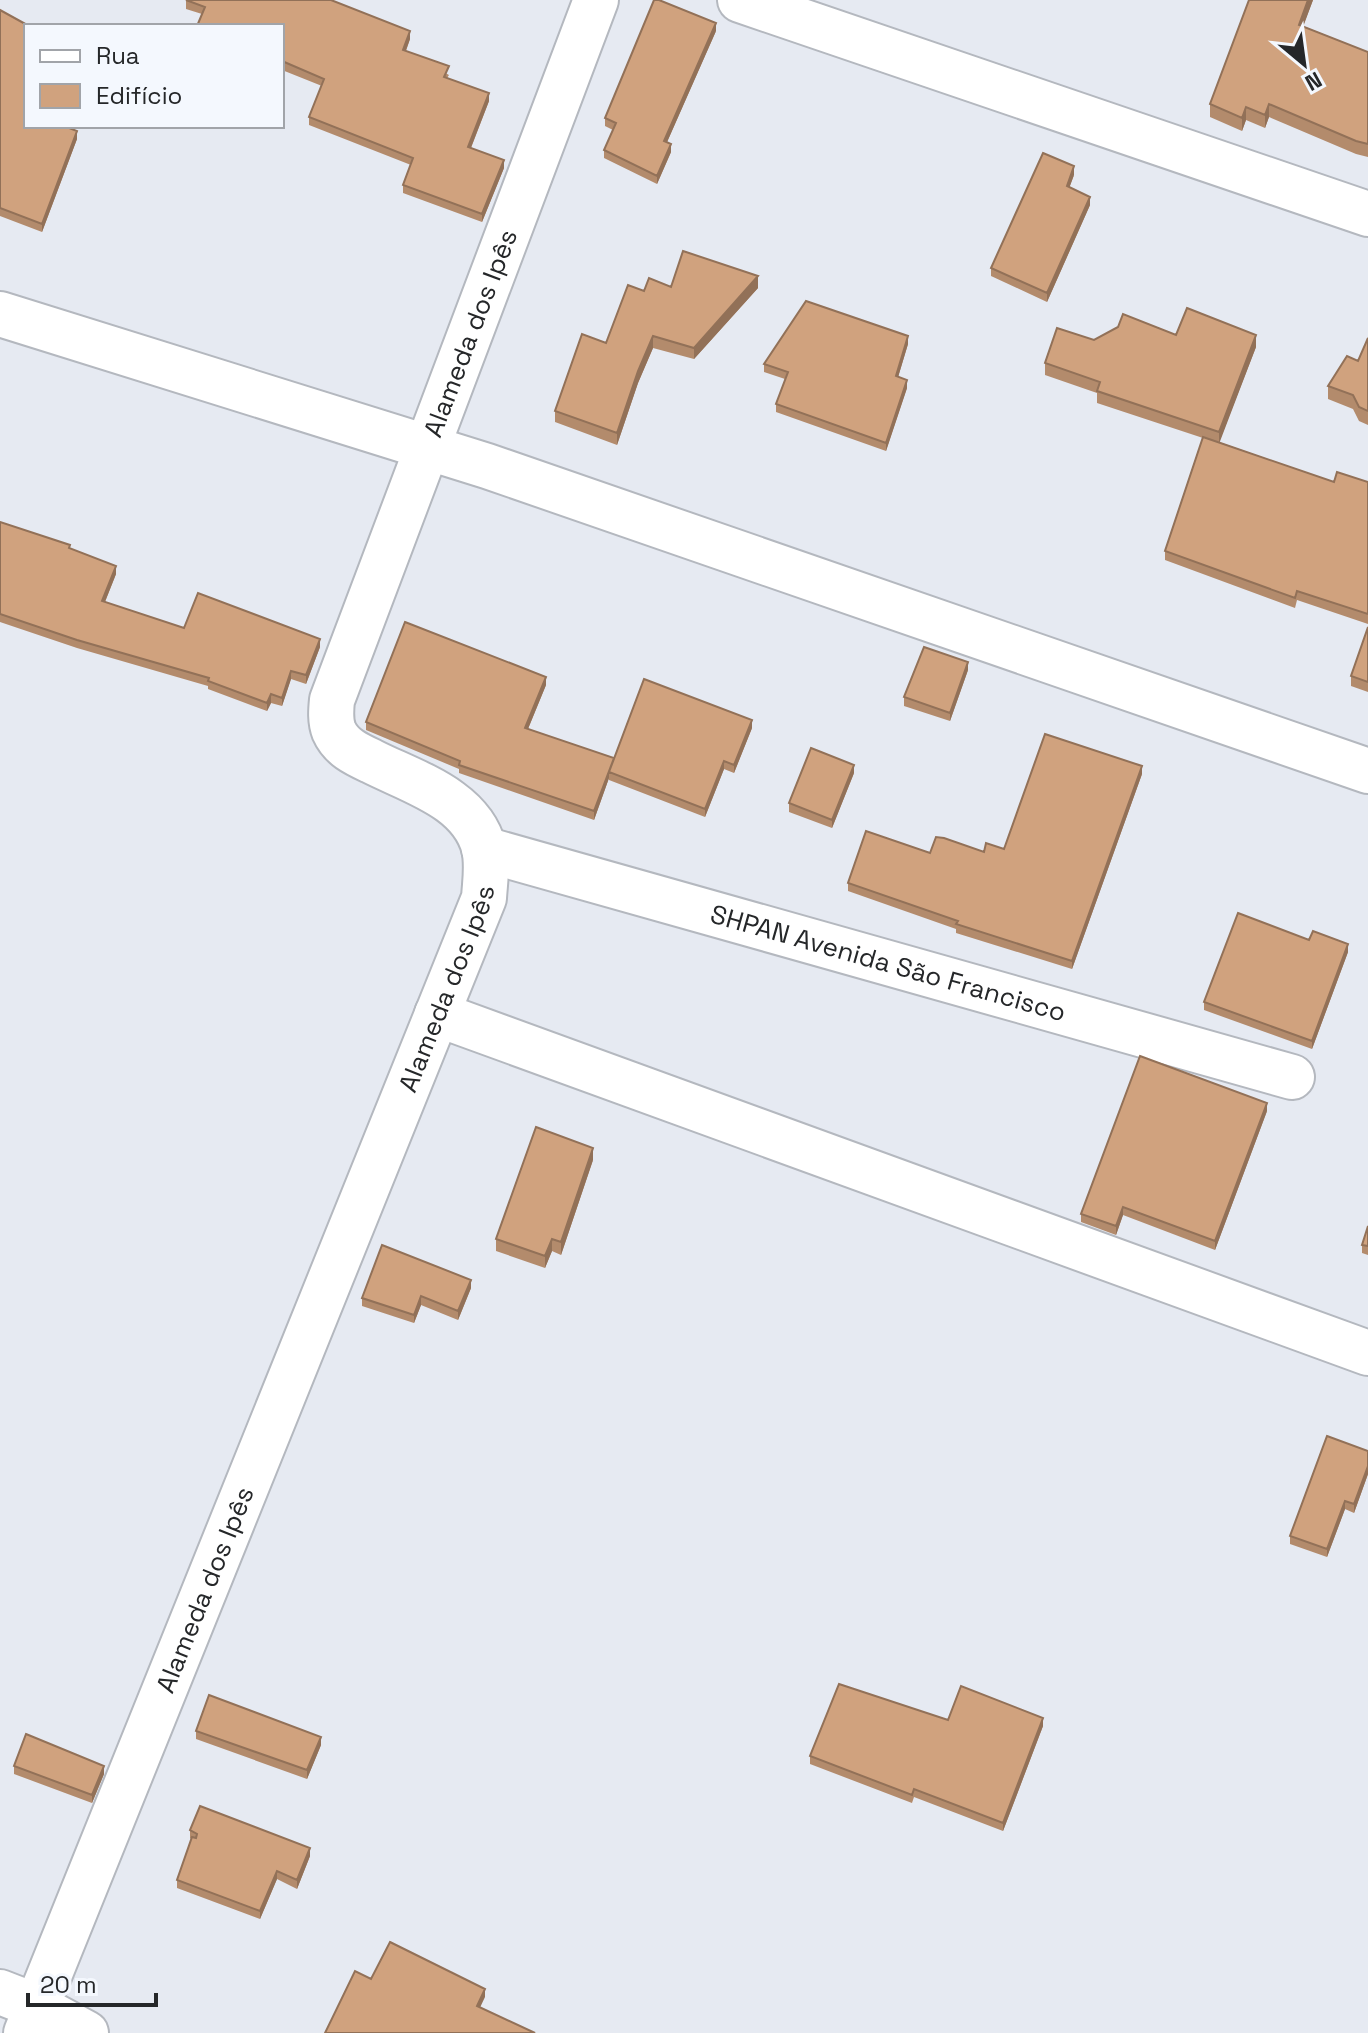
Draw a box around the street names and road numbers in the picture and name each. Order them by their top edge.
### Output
street label: Alameda dos Ipês [416,225,525,442]
street label: Alameda dos Ipês [391,885,502,1097]
street label: SHPAN Avenida São Francisco [707,897,1070,1029]
street label: Alameda dos Ipês [148,1482,262,1698]

